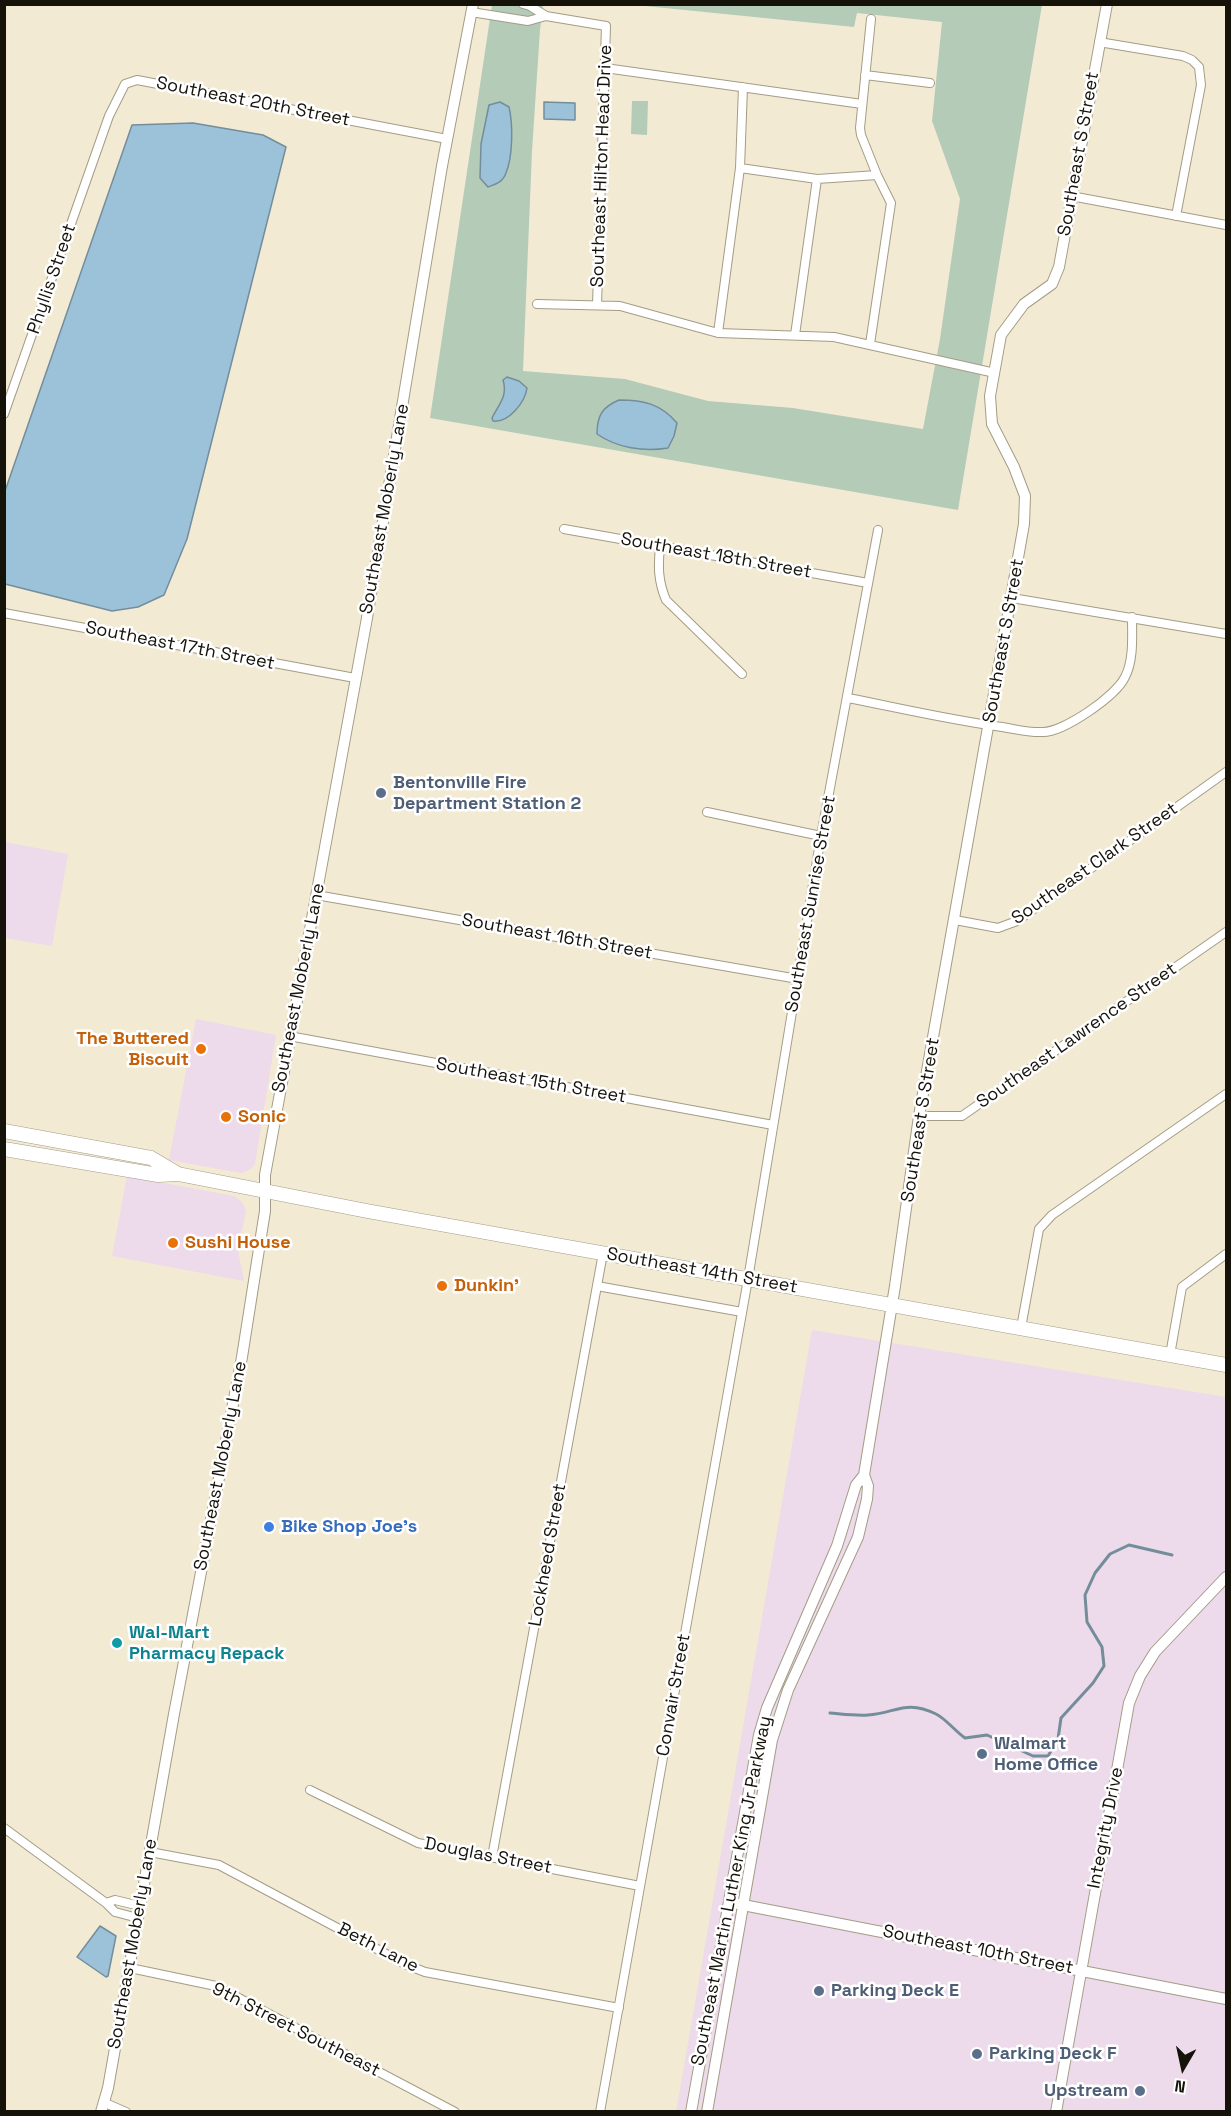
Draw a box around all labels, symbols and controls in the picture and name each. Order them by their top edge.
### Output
street label: Southeast Hilton Head Drive [587,44,617,288]
street label: Southeast S Street [1054,70,1104,238]
street label: Southeast 20th Street [154,73,352,131]
street label: Phyllis Street [23,221,81,337]
street label: Southeast Moberly Lane [356,402,414,616]
street label: Southeast 18th Street [619,529,813,583]
street label: Southeast S Street [979,557,1029,725]
street label: Southeast 17th Street [84,617,276,675]
place label: Bentonville Fire Department Station 2 [393,772,581,814]
marker: Bentonville Fire Department Station 2 [374,786,388,800]
street label: Southeast Sunrise Street [781,794,841,1014]
street label: Southeast Clark Street [1008,798,1182,930]
street label: Southeast Moberly Lane [268,881,330,1095]
street label: Southeast 16th Street [460,910,654,964]
street label: Southeast Lawrence Street [973,959,1181,1113]
place label: The Buttered Biscuit [76,1028,189,1070]
street label: Southeast S Street [897,1036,945,1204]
marker: The Buttered Biscuit [194,1042,208,1056]
street label: Southeast 15th Street [434,1054,628,1108]
place label: Sonic [238,1106,286,1128]
marker: Sonic [219,1110,233,1124]
place label: Sushi House [185,1232,291,1254]
marker: Sushi House [166,1236,180,1250]
street label: Southeast 14th Street [605,1244,799,1298]
place label: Dunkin' [454,1275,519,1297]
marker: Dunkin' [435,1279,449,1293]
street label: Southeast Moberly Lane [190,1359,252,1573]
street label: Lockheed Street [525,1482,571,1628]
place label: Bike Shop Joe's [281,1516,417,1538]
marker: Bike Shop Joe's [262,1520,276,1534]
place label: Wal-Mart Pharmacy Repack [129,1622,284,1664]
street label: Convair Street [653,1632,695,1758]
marker: Wal-Mart Pharmacy Repack [110,1636,124,1650]
street label: Southeast Martin Luther King Jr Parkway [687,1714,777,2068]
place label: Walmart Home Office [994,1733,1098,1776]
marker: Walmart Home Office [975,1747,989,1761]
street label: Integrity Drive [1084,1765,1128,1891]
street label: Douglas Street [422,1833,554,1879]
street label: Southeast Moberly Lane [104,1837,162,2051]
street label: Beth Lane [334,1918,422,1978]
street label: Southeast 10th Street [881,1921,1075,1979]
street label: 9th Street Southeast [208,1978,384,2082]
place label: Parking Deck E [831,1980,959,2002]
marker: Parking Deck E [812,1984,826,1998]
north arrow [1153,2038,1213,2098]
place label: Parking Deck F [989,2043,1117,2065]
marker: Parking Deck F [970,2047,984,2061]
text: N [1173,2075,1187,2097]
place label: Upstream [1044,2080,1128,2102]
marker: Upstream [1133,2084,1147,2098]

